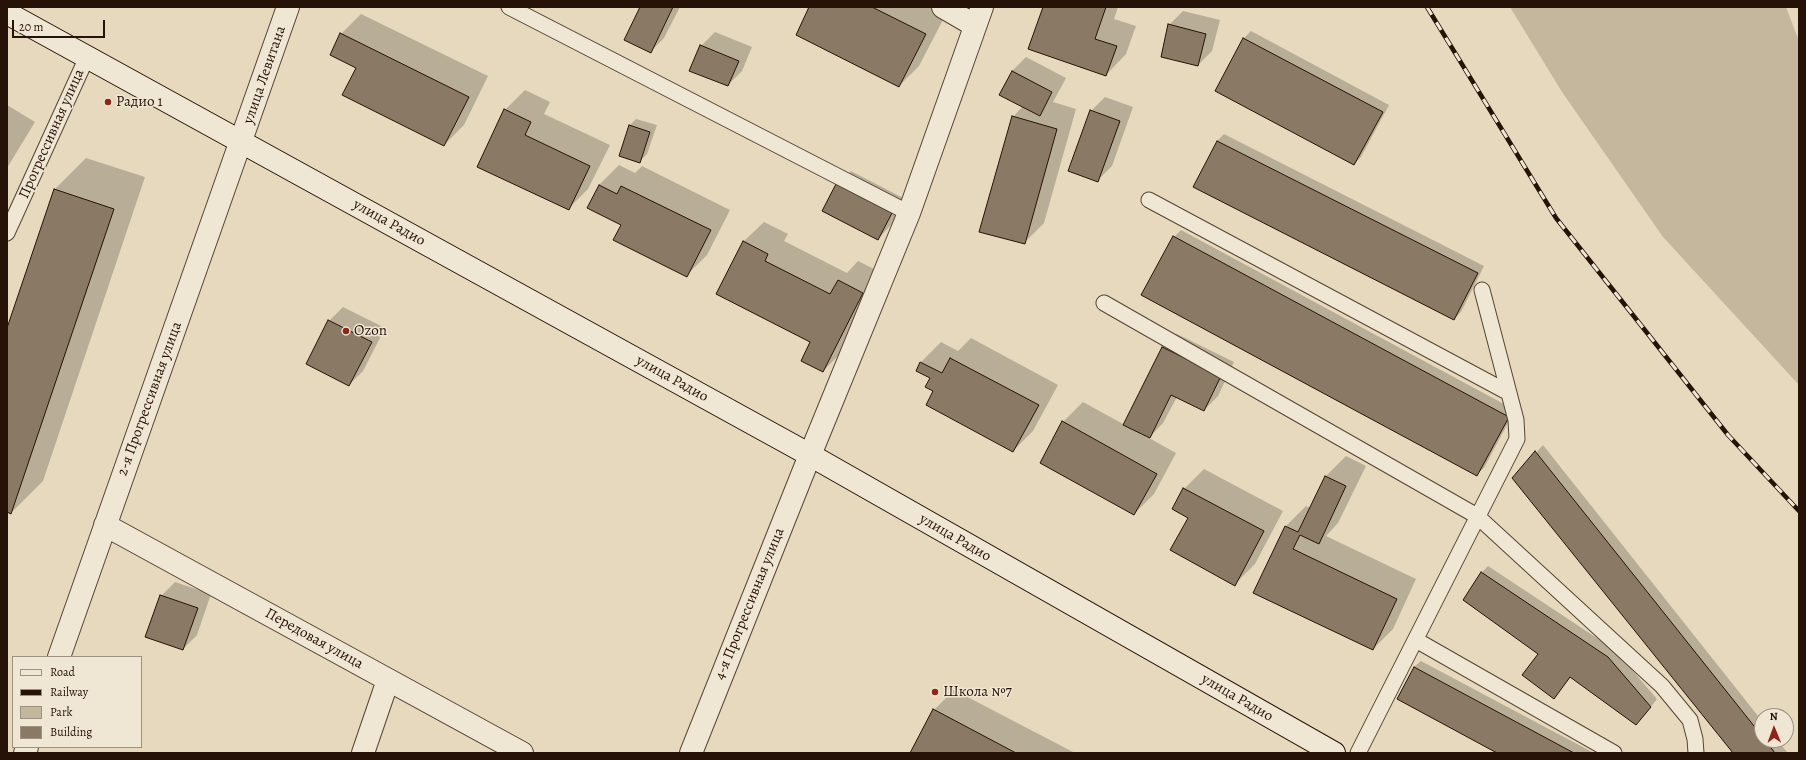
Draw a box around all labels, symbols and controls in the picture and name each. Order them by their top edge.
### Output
scale bar [14,12,107,38]
text: 20 m [19,19,43,35]
street label: улица Левитана [240,24,290,126]
street label: Прогрессивная улица [15,66,89,202]
place label: Радио 1 [116,93,163,111]
marker: Радио 1 [103,97,113,107]
street label: улица Радио [350,196,428,250]
street label: 2-я Прогрессивная улица [114,319,186,479]
place label: Ozon [354,322,387,340]
marker: Ozon [341,326,351,336]
street label: улица Радио [633,352,711,406]
street label: улица Радио [916,510,994,566]
street label: 4-я Прогрессивная улица [711,525,789,683]
street label: Передовая улица [262,605,366,673]
legend [12,656,142,748]
text: Road [50,664,75,680]
street label: улица Радио [1198,670,1276,726]
place label: Школа №7 [943,683,1012,701]
text: Railway [50,684,88,700]
marker: Школа №7 [930,687,940,697]
text: Park [50,704,73,720]
north arrow [1754,708,1794,748]
text: N [1770,709,1778,724]
text: Building [50,724,92,740]

